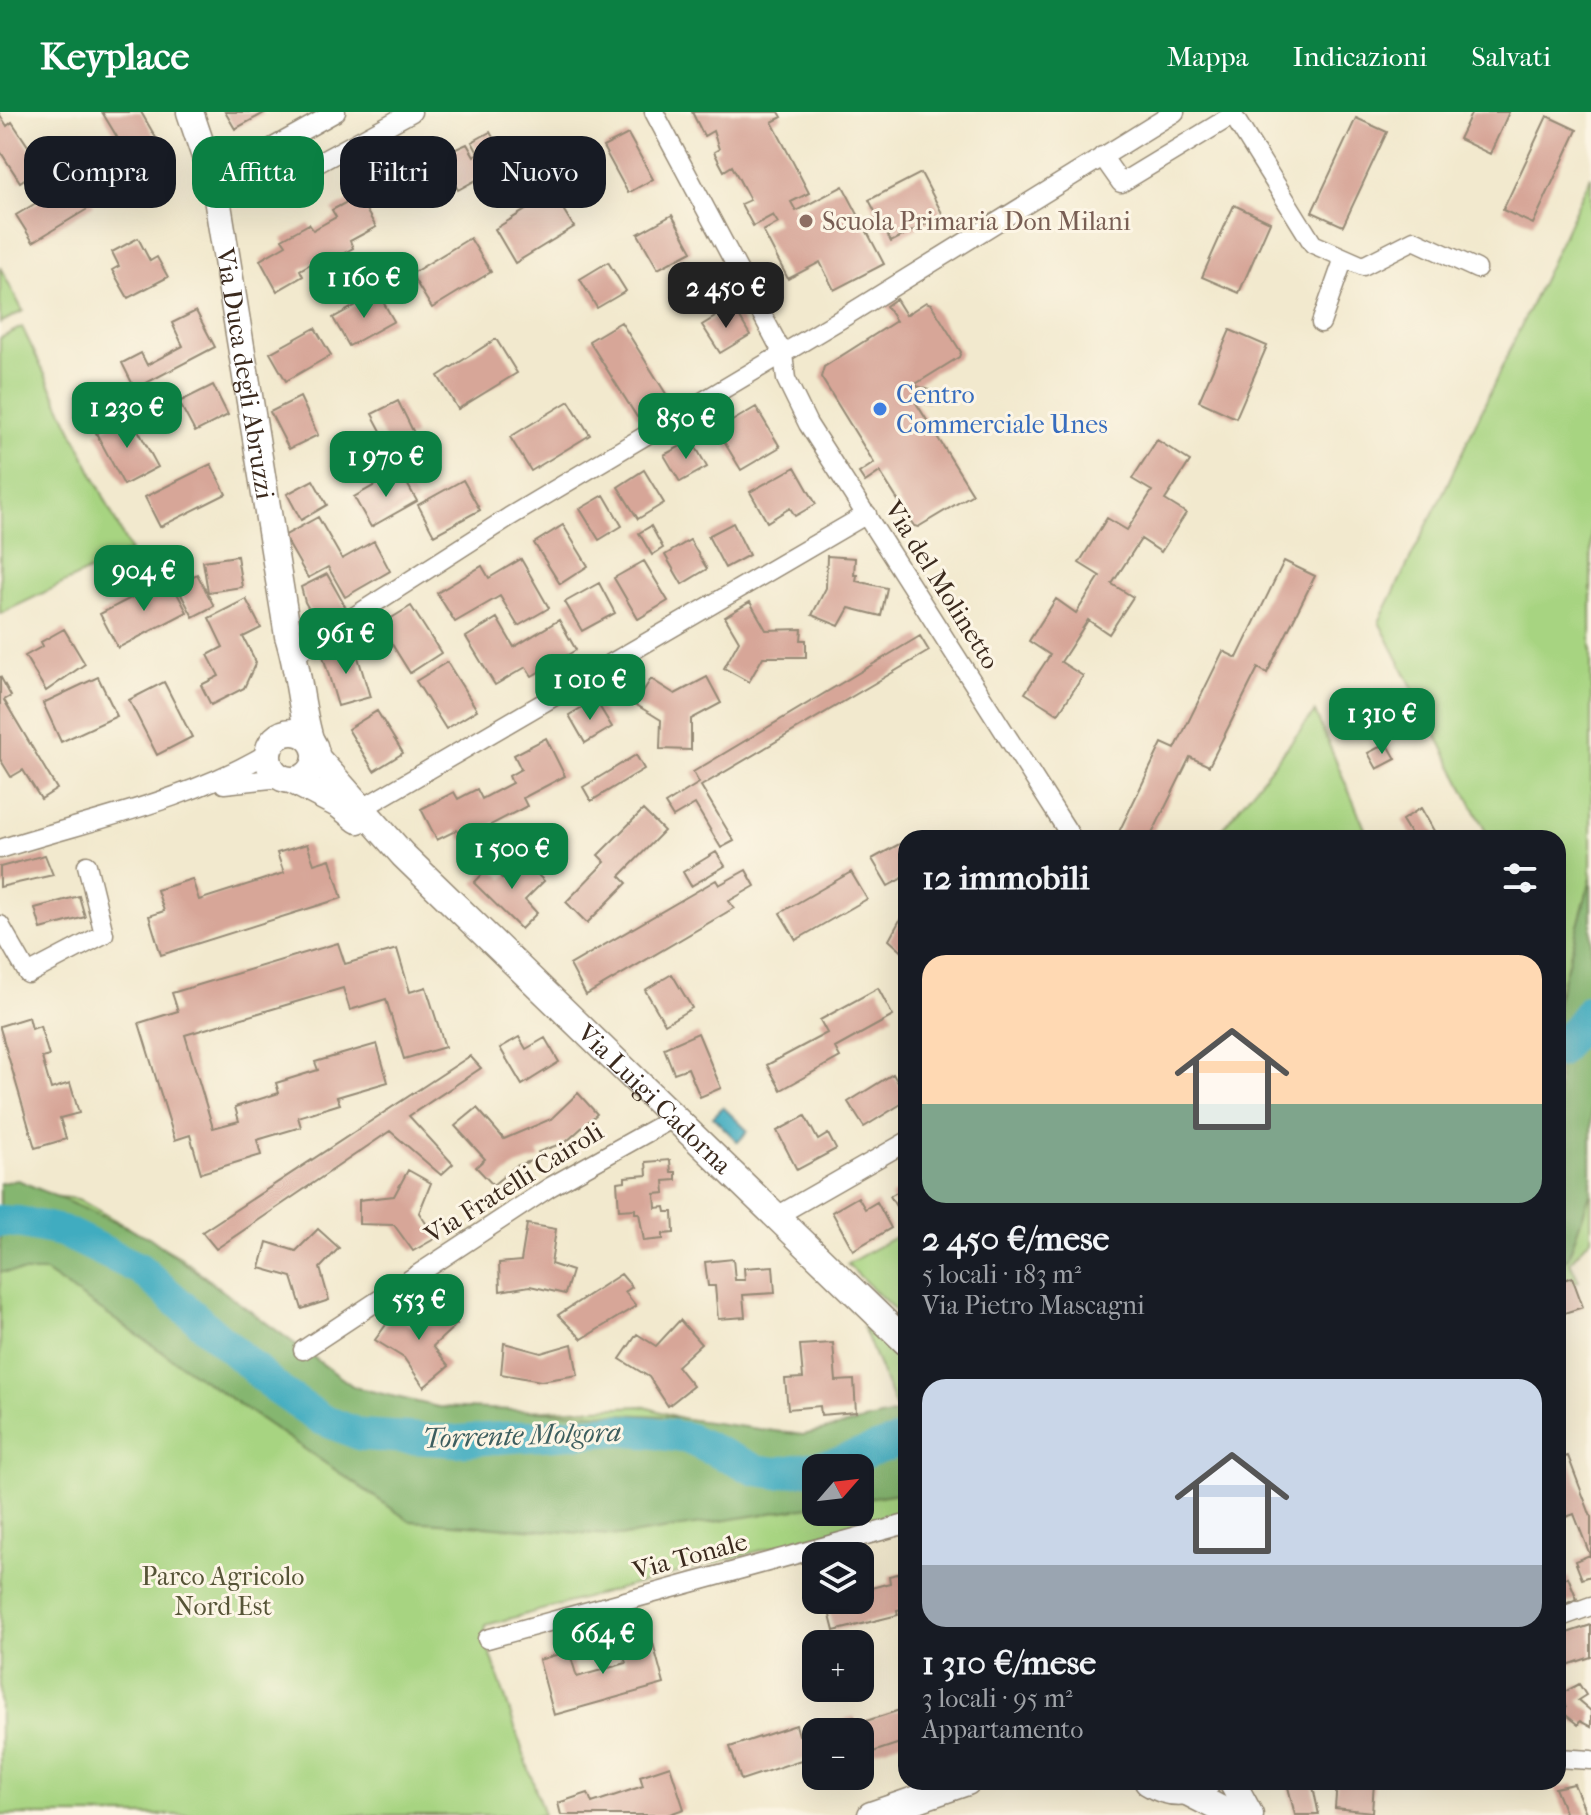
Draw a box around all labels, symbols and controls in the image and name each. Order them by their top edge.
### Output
text: Keyplace [40,34,189,79]
text: Mappa [1167,40,1249,73]
text: Indicazioni [1293,40,1427,73]
text: Salvati [1471,40,1551,73]
chip: Compra [24,136,176,208]
chip: Affitta [192,136,324,208]
chip: Filtri [340,136,457,208]
chip: Nuovo [473,136,606,208]
place label: Scuola Primaria Don Milani [822,206,1131,237]
marker: Scuola Primaria Don Milani [797,212,815,230]
street label: Via Duca degli Abruzzi [210,245,281,502]
pin: 1 160 € [290,252,438,320]
text: 1 160 € [327,262,401,293]
pin: 2 450 € [652,262,800,330]
text: 2 450 € [686,272,766,303]
place label: Centro Commerciale Unes [896,379,1108,440]
pin: 1 230 € [53,382,201,450]
text: 1 230 € [90,392,164,423]
pin: 850 € [630,393,742,461]
marker: Centro Commerciale Unes [871,400,889,418]
text: 850 € [656,403,716,434]
pin: 1 970 € [312,431,460,499]
text: 1 970 € [348,441,424,472]
street label: Via del Molinetto [877,494,1006,675]
pin: 904 € [88,545,200,613]
text: 904 € [112,555,176,586]
pin: 961 € [290,608,402,676]
text: 961 € [317,618,375,649]
pin: 1 010 € [516,654,664,722]
text: 1 010 € [553,664,627,695]
pin: 1 310 € [1308,688,1456,756]
text: 1 310 € [1347,698,1417,729]
pin: 1 500 € [438,823,586,891]
text: 1 500 € [474,833,550,864]
icon: filters [1498,856,1542,900]
text: 12 immobili [922,858,1090,898]
icon: home [1160,1007,1304,1151]
street label: Via Luigi Cadorna [571,1016,739,1181]
street label: Via Fratelli Cairoli [418,1115,609,1251]
text: 2 450 €/mese [922,1219,1109,1259]
text: 5 locali · 183 m² [922,1259,1081,1290]
pin: 553 € [363,1274,475,1342]
text: 553 € [392,1284,446,1315]
text: Via Pietro Mascagni [922,1290,1145,1321]
water label: Torrente Molgora [422,1415,622,1455]
icon: home [1160,1431,1304,1575]
north arrow [802,1454,874,1526]
map controls [802,1454,874,1790]
street label: Via Tonale [628,1526,751,1586]
button: layers [802,1542,874,1614]
park label: Parco Agricolo Nord Est [142,1561,304,1622]
pin: 664 € [547,1608,659,1676]
text: 664 € [571,1618,635,1649]
button: + [802,1630,874,1702]
text: 1 310 €/mese [922,1643,1096,1683]
text: 3 locali · 95 m² [922,1683,1073,1714]
text: Appartamento [922,1714,1083,1745]
button: − [802,1718,874,1790]

